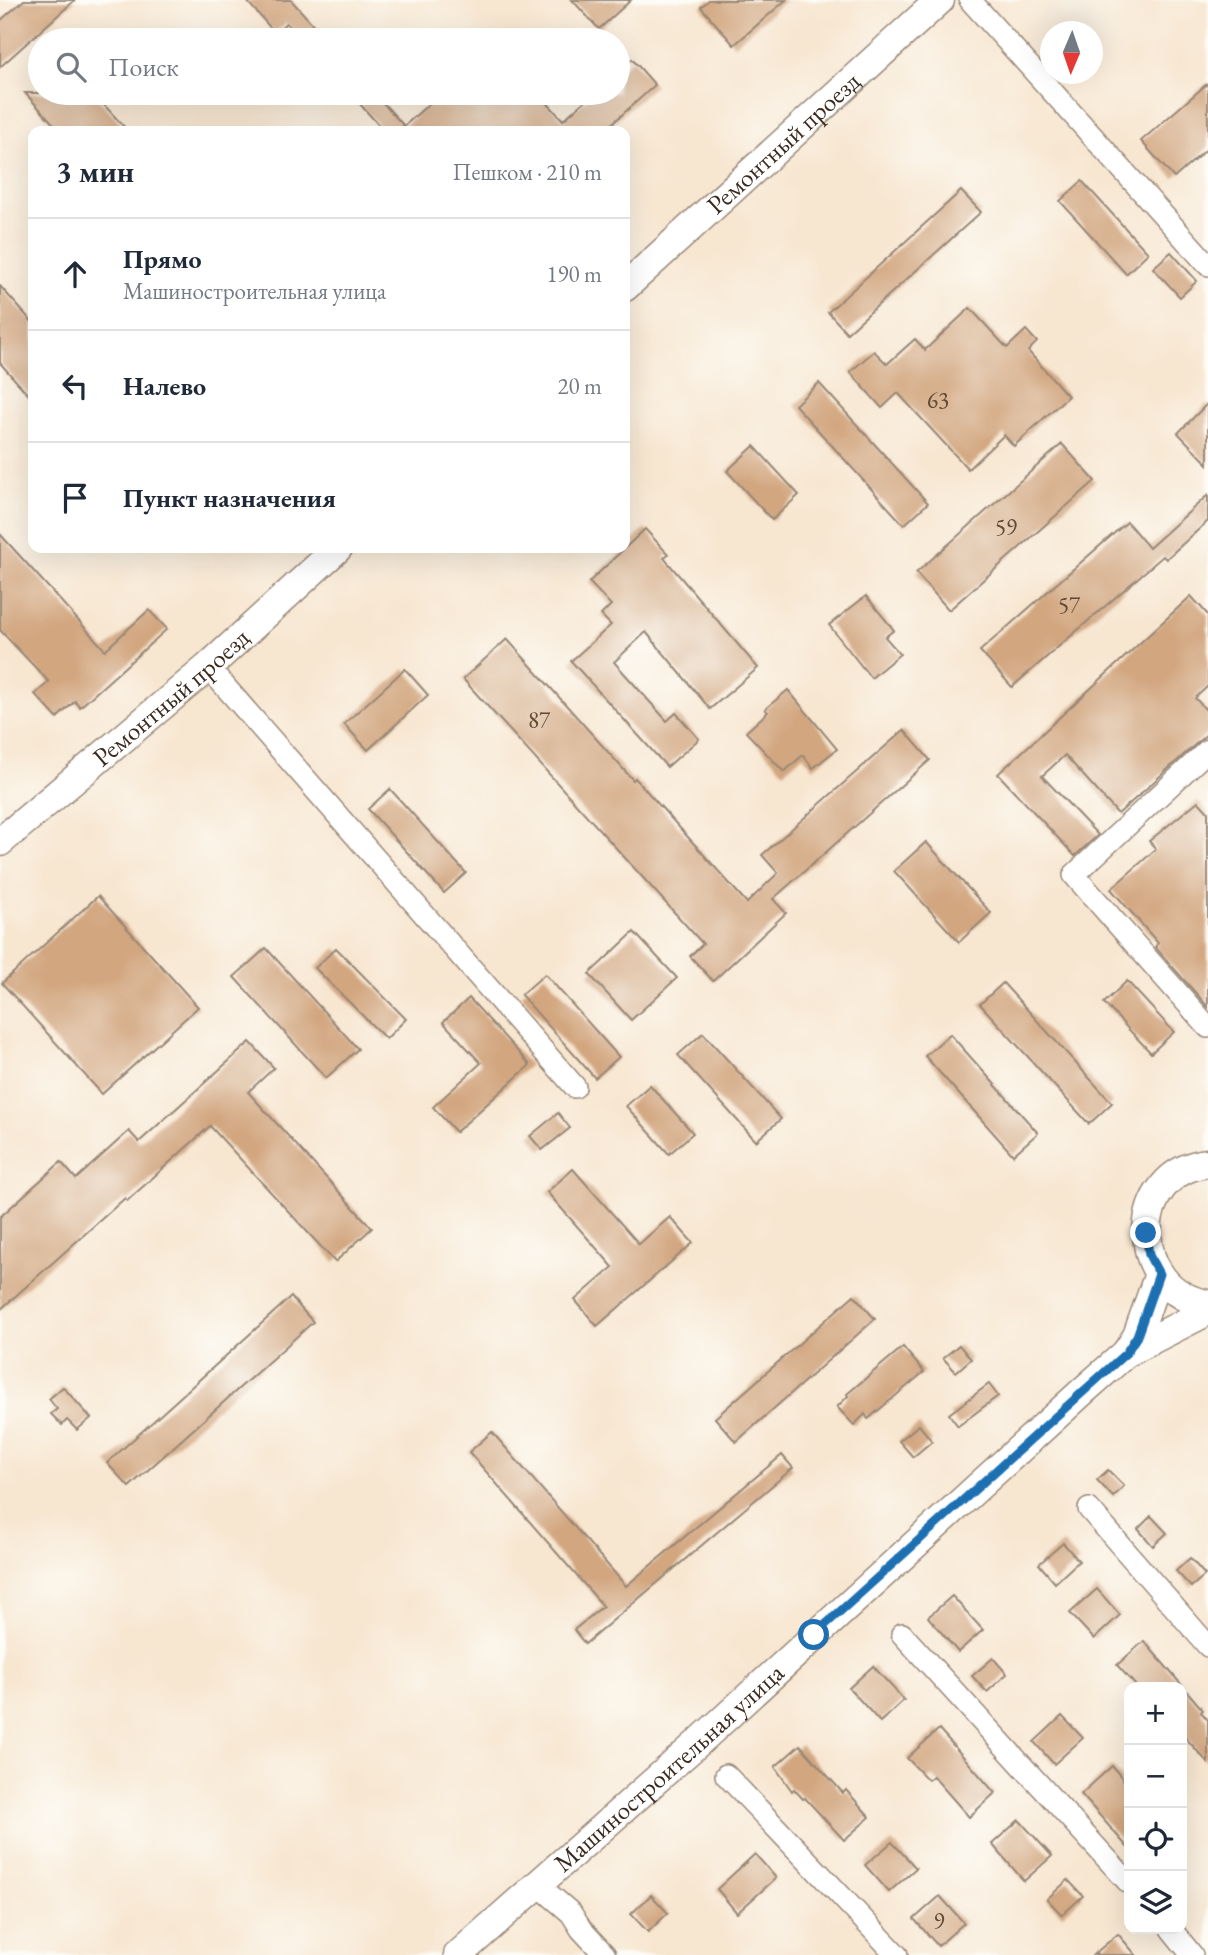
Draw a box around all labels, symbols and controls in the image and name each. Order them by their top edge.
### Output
north arrow [1040,21,1103,84]
search box [28,28,630,105]
icon: search [52,48,90,86]
text: Поиск [108,50,179,84]
street label: Ремонтный проезд [699,64,867,221]
text: 3 мин [56,152,134,191]
text: Пешком · 210 m [453,157,602,187]
text: Прямо [123,242,202,276]
icon: ahead [56,255,94,293]
text: 190 m [546,259,602,289]
text: Машиностроительная улица [123,276,386,306]
icon: left [56,367,94,405]
text: Налево [123,369,206,403]
text: 20 m [557,371,602,401]
house number: 63 [927,385,949,415]
icon: arrive [56,479,94,517]
text: Пункт назначения [123,481,336,515]
house number: 59 [995,512,1017,542]
house number: 57 [1058,590,1081,620]
street label: Ремонтный проезд [86,621,257,774]
house number: 87 [528,705,551,735]
route end [1130,1217,1161,1248]
route start [798,1619,829,1650]
street label: Машиностроительная улица [546,1655,792,1880]
map controls [1124,1682,1187,1934]
button: + [1124,1682,1187,1745]
button: − [1124,1745,1187,1808]
button: locate [1124,1808,1187,1871]
button: layers [1124,1871,1187,1934]
house number: 9 [933,1906,945,1936]

